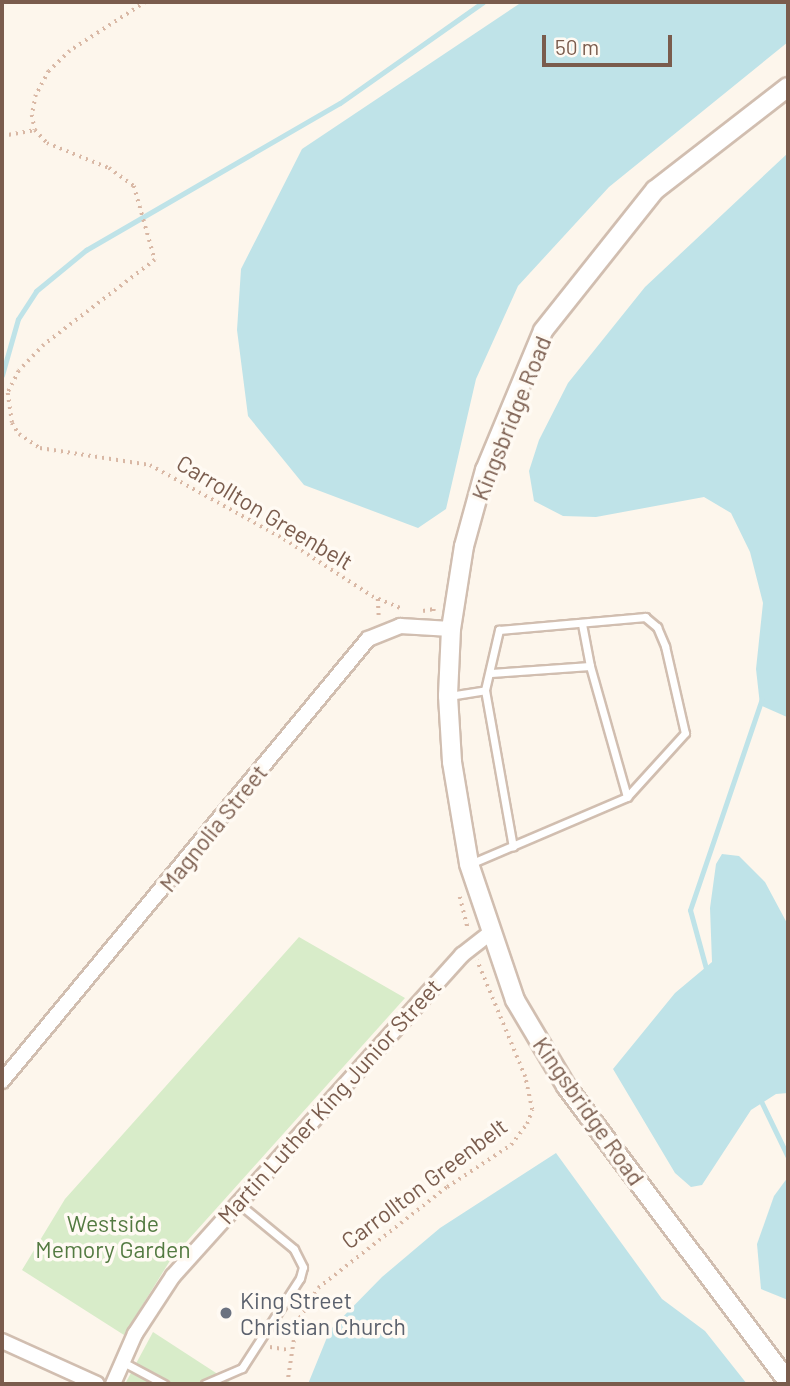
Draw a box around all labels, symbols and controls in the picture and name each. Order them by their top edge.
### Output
scale bar [545,21,674,65]
text: 50 m [555,34,599,59]
street label: Kingsbridge Road [465,332,557,504]
street label: Carrollton Greenbelt [172,449,358,575]
street label: Magnolia Street [153,759,273,897]
street label: Martin Luther King Junior Street [211,973,447,1229]
street label: Kingsbridge Road [528,1031,650,1191]
street label: Carrollton Greenbelt [336,1112,512,1254]
park label: Westside Memory Garden [35,1209,191,1263]
place label: King Street Christian Church [240,1286,406,1340]
marker: King Street Christian Church [218,1305,234,1321]

